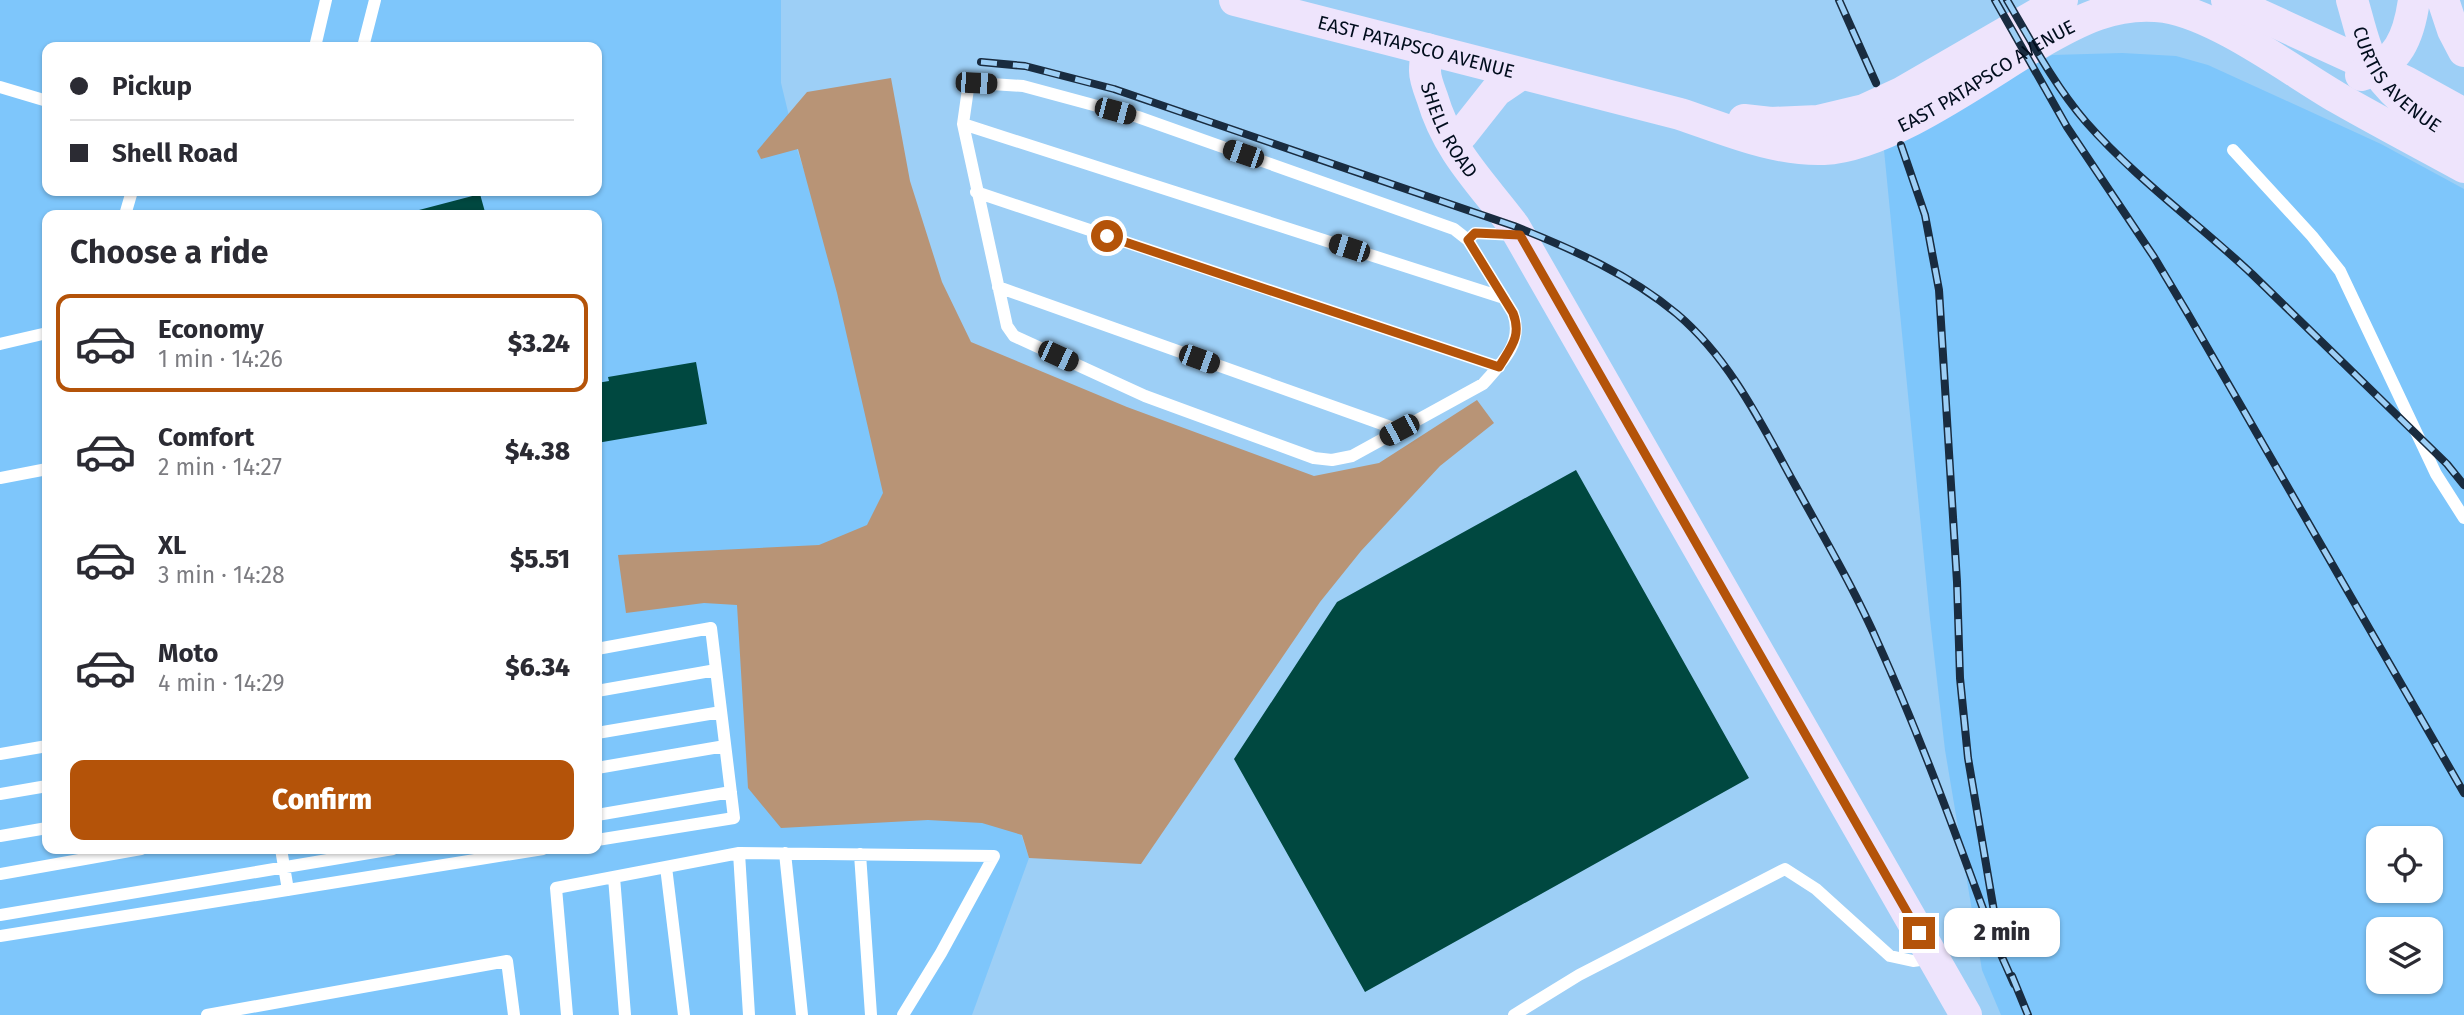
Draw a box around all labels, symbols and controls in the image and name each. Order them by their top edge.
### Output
street label: EAST PATAPSCO AVENUE [1315,10,1517,83]
street label: EAST PATAPSCO AVENUE [1894,14,2078,137]
street label: CURTIS AVENUE [2348,24,2446,137]
text: Pickup [112,71,192,102]
car [955,71,998,95]
street label: SHELL ROAD [1416,79,1483,182]
car [1092,95,1139,127]
car [1220,137,1267,171]
text: Shell Road [112,138,238,169]
route start [1091,220,1123,252]
car [1326,232,1373,264]
text: Choose a ride [70,233,268,271]
icon: car [74,312,137,375]
text: Economy [158,314,264,345]
text: $3.24 [508,328,570,359]
car [1035,338,1082,374]
car [1176,342,1223,376]
text: 1 min · 14:26 [158,345,283,373]
car [1376,411,1423,449]
icon: car [74,420,137,483]
text: Comfort [158,422,254,453]
text: $4.38 [505,436,570,467]
text: 2 min · 14:27 [158,453,282,481]
icon: car [74,528,137,591]
text: XL [158,530,186,561]
text: $5.51 [510,544,570,575]
text: 3 min · 14:28 [158,561,285,589]
icon: car [74,636,137,699]
text: Moto [158,638,218,669]
text: $6.34 [505,652,570,683]
text: 4 min · 14:29 [158,669,285,697]
button: Confirm [70,760,574,840]
map controls [2366,826,2443,994]
button: locate [2366,826,2443,903]
callout: 2 min [1944,908,2059,958]
route end [1903,917,1935,949]
button: layers [2366,917,2443,994]
text: 2 min [1974,918,2030,946]

